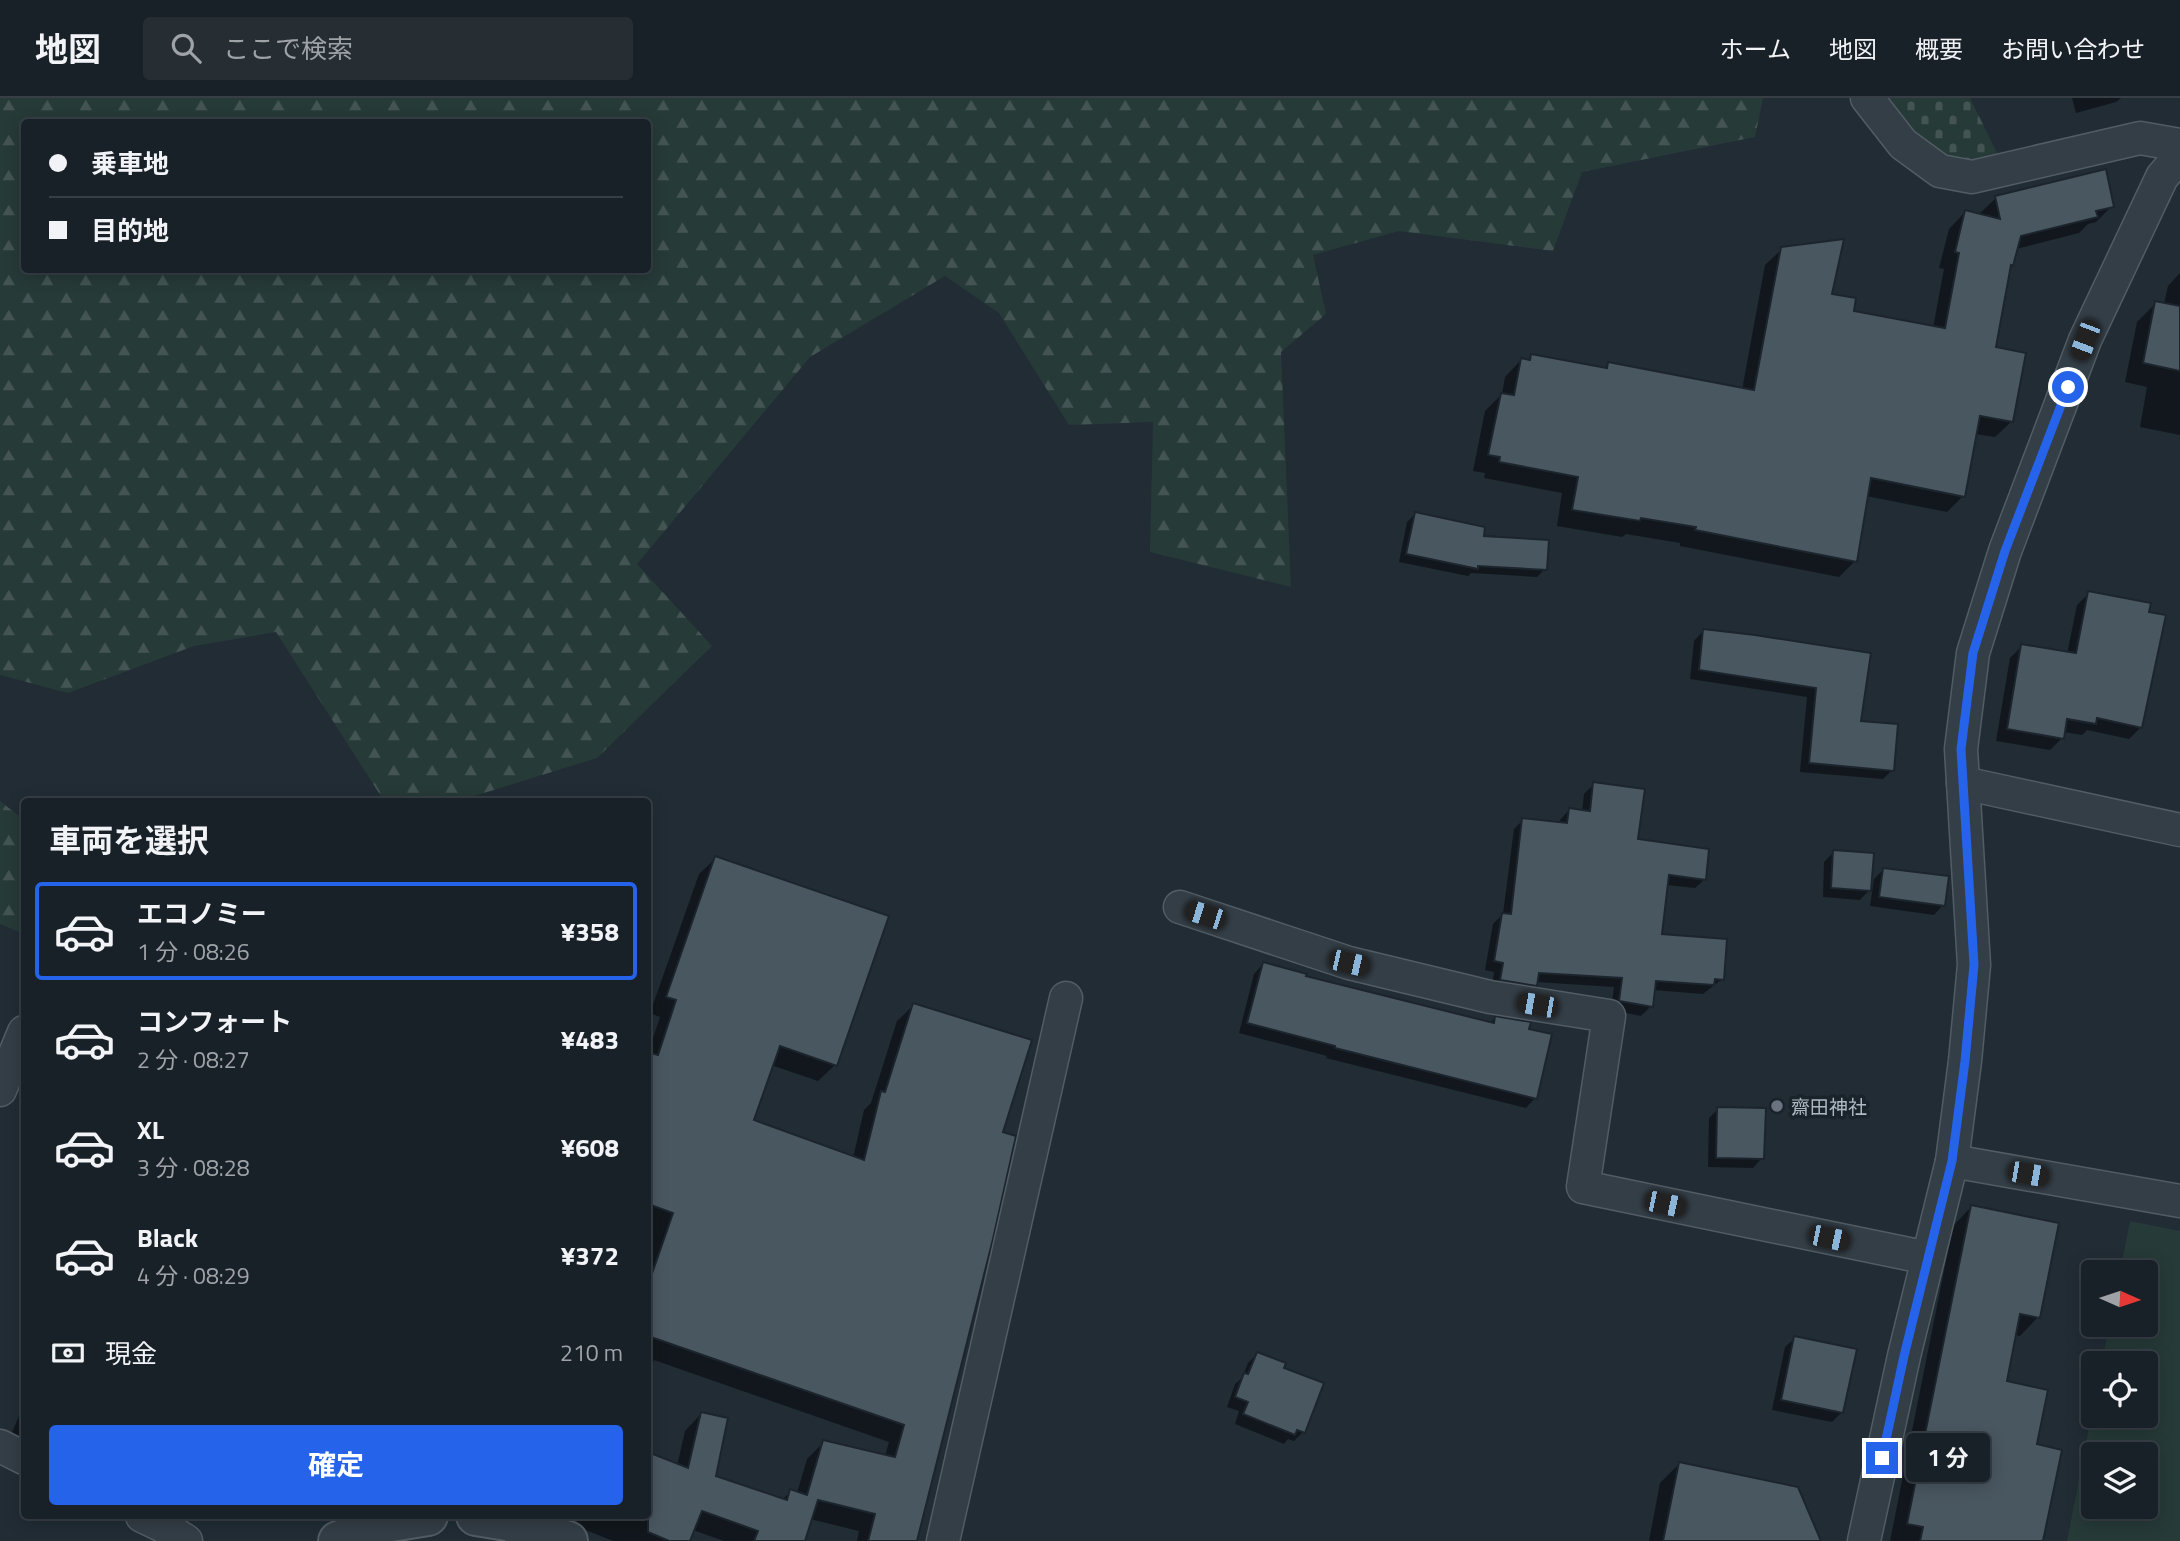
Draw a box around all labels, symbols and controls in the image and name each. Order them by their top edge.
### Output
search box [143,17,633,80]
text: 地図 [35,24,101,74]
icon: search [167,29,205,67]
text: ここで検索 [223,29,353,68]
text: ホーム [1720,31,1791,67]
text: 地図 [1829,31,1877,67]
text: 概要 [1915,31,1963,67]
text: お問い合わせ [2001,31,2145,67]
text: 乗車地 [91,144,169,183]
text: 目的地 [91,211,169,250]
car [2068,317,2103,363]
route start [2052,371,2084,403]
text: 車両を選択 [49,816,209,864]
text: エコノミー [137,894,267,933]
car [1182,899,1229,931]
icon: car [53,900,116,963]
text: ¥358 [561,912,619,951]
text: 1 分 · 08:26 [137,934,250,969]
car [1327,948,1372,978]
car [1515,991,1560,1019]
text: コンフォート [137,1002,292,1041]
icon: car [53,1008,116,1071]
text: ¥483 [561,1020,619,1059]
text: 2 分 · 08:27 [137,1042,250,1077]
place label: 齋田神社 [1791,1092,1867,1121]
marker: 齋田神社 [1769,1098,1785,1114]
text: XL [137,1110,164,1149]
icon: car [53,1116,116,1179]
text: ¥608 [561,1128,619,1167]
text: 3 分 · 08:28 [137,1150,250,1185]
car [2006,1160,2051,1188]
car [1643,1189,1688,1219]
text: Black [137,1218,198,1257]
car [1807,1223,1852,1253]
icon: car [53,1224,116,1287]
text: ¥372 [561,1236,619,1275]
text: 4 分 · 08:29 [137,1258,250,1293]
north arrow [2081,1260,2158,1337]
map controls [2081,1260,2158,1519]
icon: cash [49,1334,87,1372]
text: 現金 [105,1334,157,1373]
text: 210 m [560,1335,623,1370]
button: locate [2081,1351,2158,1428]
button: 確定 [49,1425,623,1505]
callout: 1 分 [1906,1434,1990,1482]
text: 1 分 [1928,1440,1968,1475]
route end [1866,1442,1898,1474]
button: layers [2081,1442,2158,1519]

